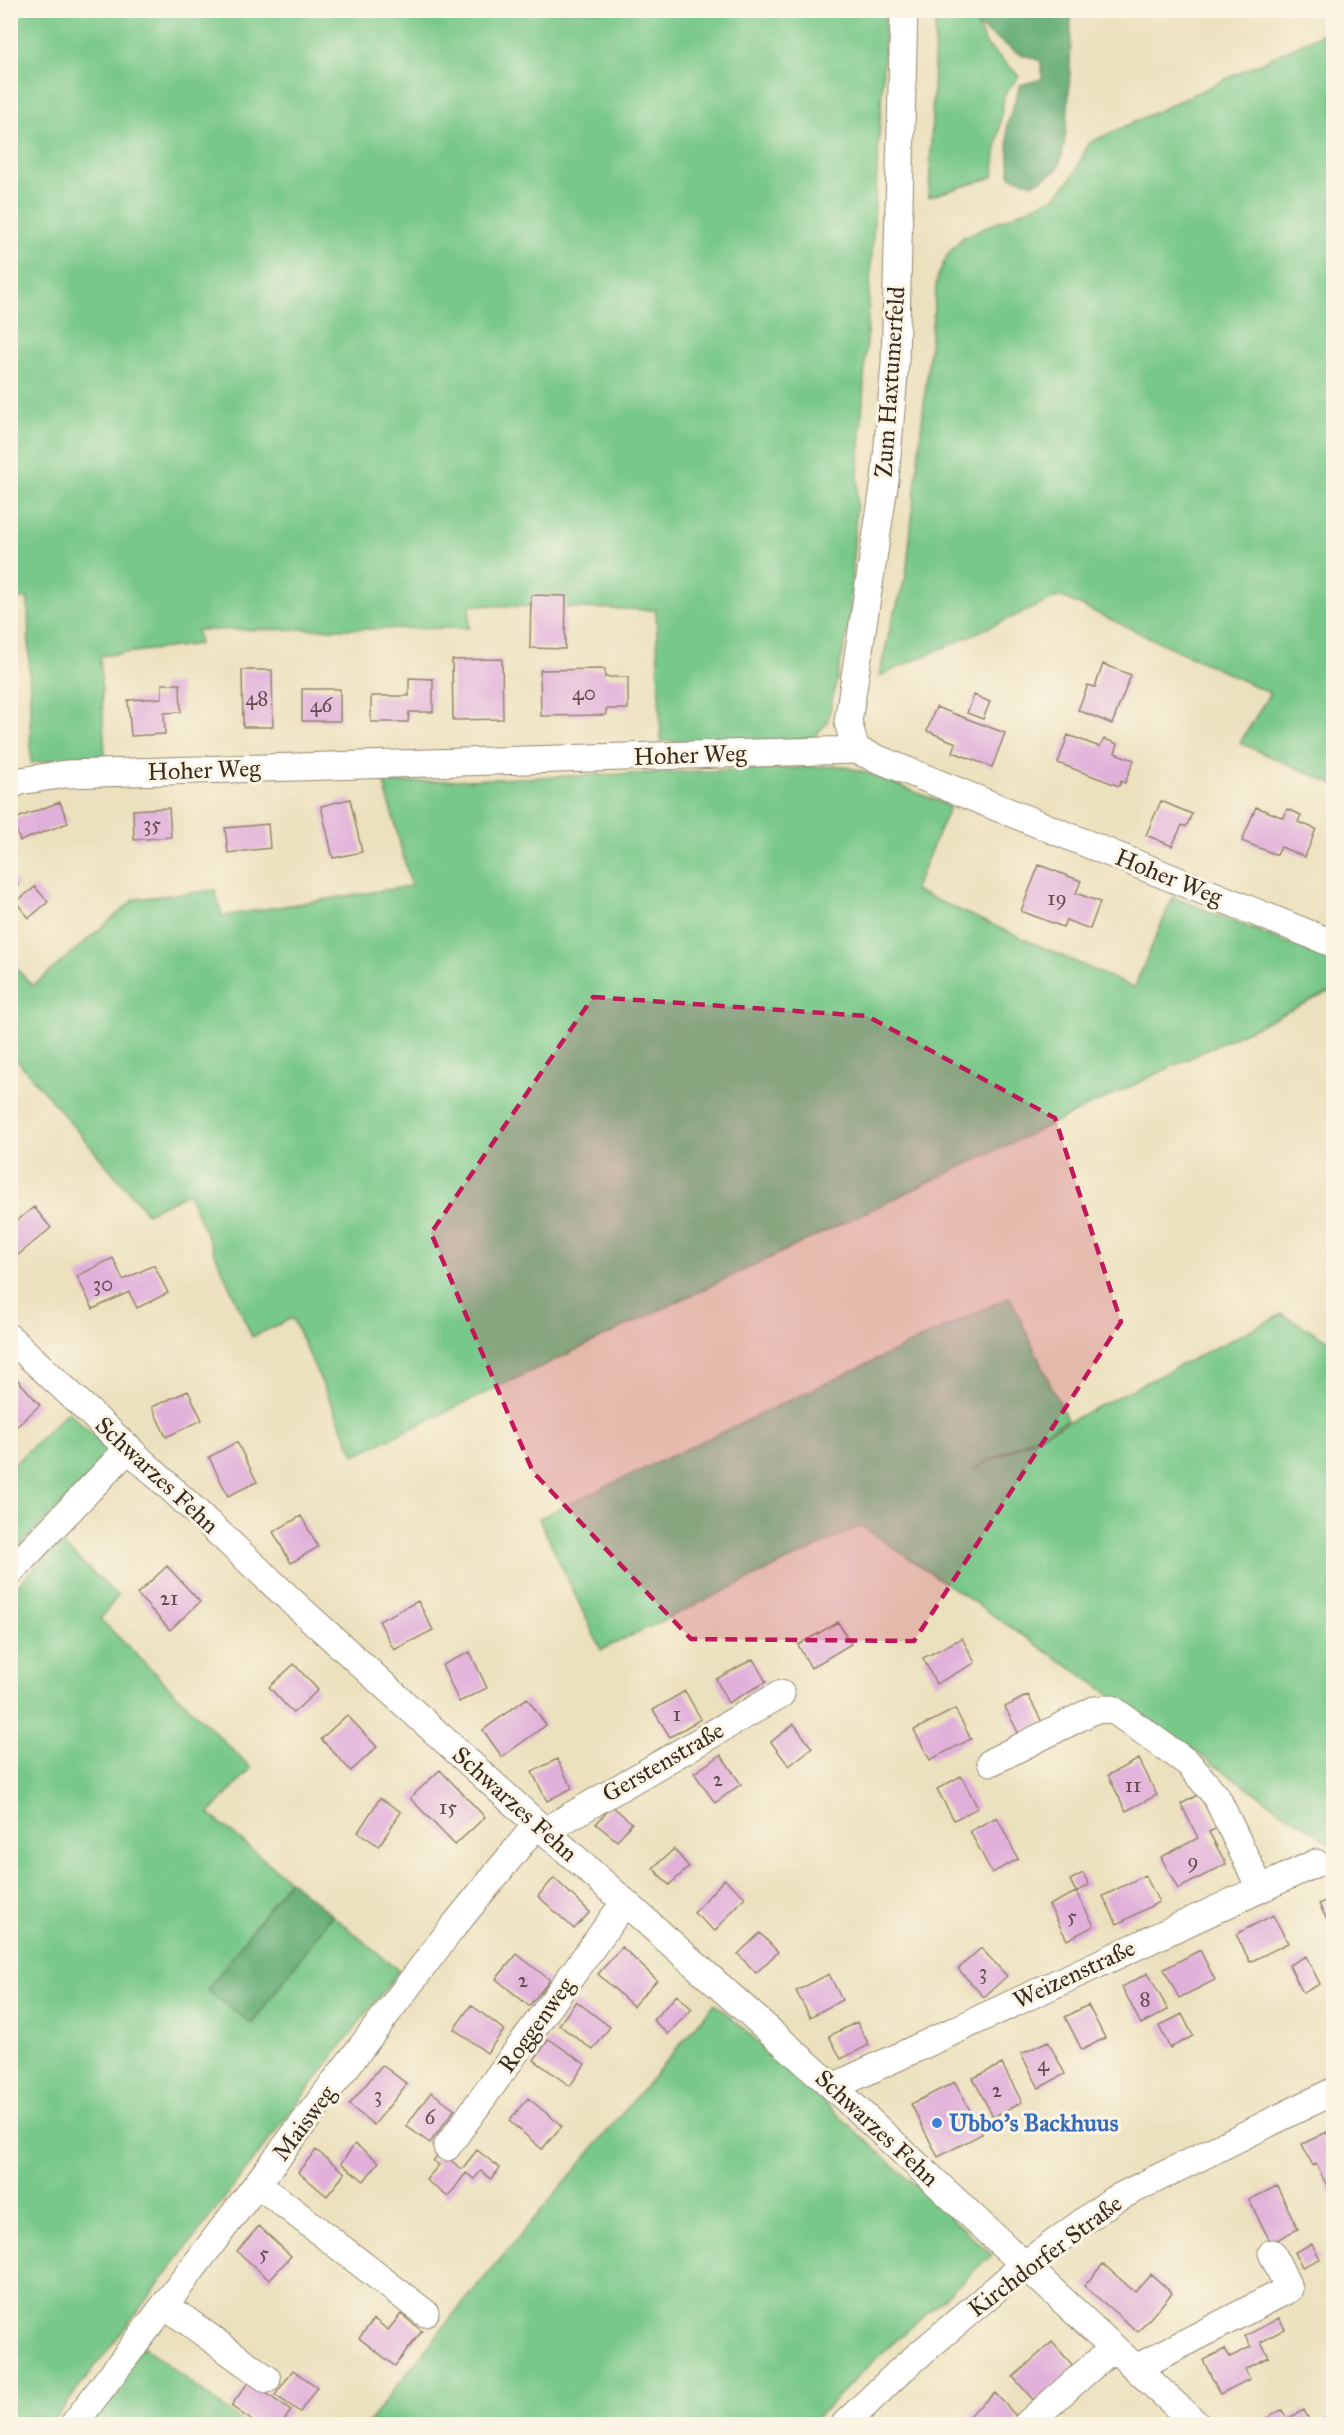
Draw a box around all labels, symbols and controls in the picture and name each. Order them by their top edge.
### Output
street label: Zum Haxtumerfeld [868,285,912,479]
house number: 40 [572,680,596,706]
house number: 48 [246,685,268,711]
house number: 46 [310,692,333,718]
street label: Hoher Weg [633,738,748,772]
street label: Hoher Weg [147,753,262,787]
house number: 35 [143,811,161,837]
street label: Hoher Weg [1111,842,1228,912]
house number: 19 [1047,885,1067,911]
house number: 30 [93,1271,113,1297]
street label: Schwarzes Fehn [89,1410,225,1540]
house number: 21 [160,1585,178,1611]
house number: 1 [673,1701,681,1727]
street label: Gerstenstraße [597,1715,729,1809]
street label: Schwarzes Fehn [446,1740,584,1868]
house number: 2 [713,1766,724,1792]
house number: 11 [1125,1772,1141,1798]
house number: 15 [439,1794,457,1820]
house number: 9 [1187,1848,1199,1874]
house number: 5 [1067,1903,1077,1929]
street label: Weizenstraße [1008,1933,1140,2015]
house number: 3 [979,1959,987,1985]
house number: 2 [518,1967,529,1993]
street label: Roggenweg [491,1971,581,2079]
house number: 8 [1139,1986,1151,2012]
house number: 4 [1037,2051,1050,2077]
street label: Schwarzes Fehn [809,2063,945,2193]
house number: 2 [992,2077,1003,2103]
street label: Maisweg [266,2079,343,2167]
house number: 3 [374,2082,382,2108]
house number: 6 [425,2104,437,2130]
place label: Ubbo's Backhuus [949,2108,1119,2138]
marker: Ubbo's Backhuus [930,2116,944,2130]
street label: Kirchdorfer Straße [962,2188,1128,2324]
house number: 5 [259,2240,269,2266]

